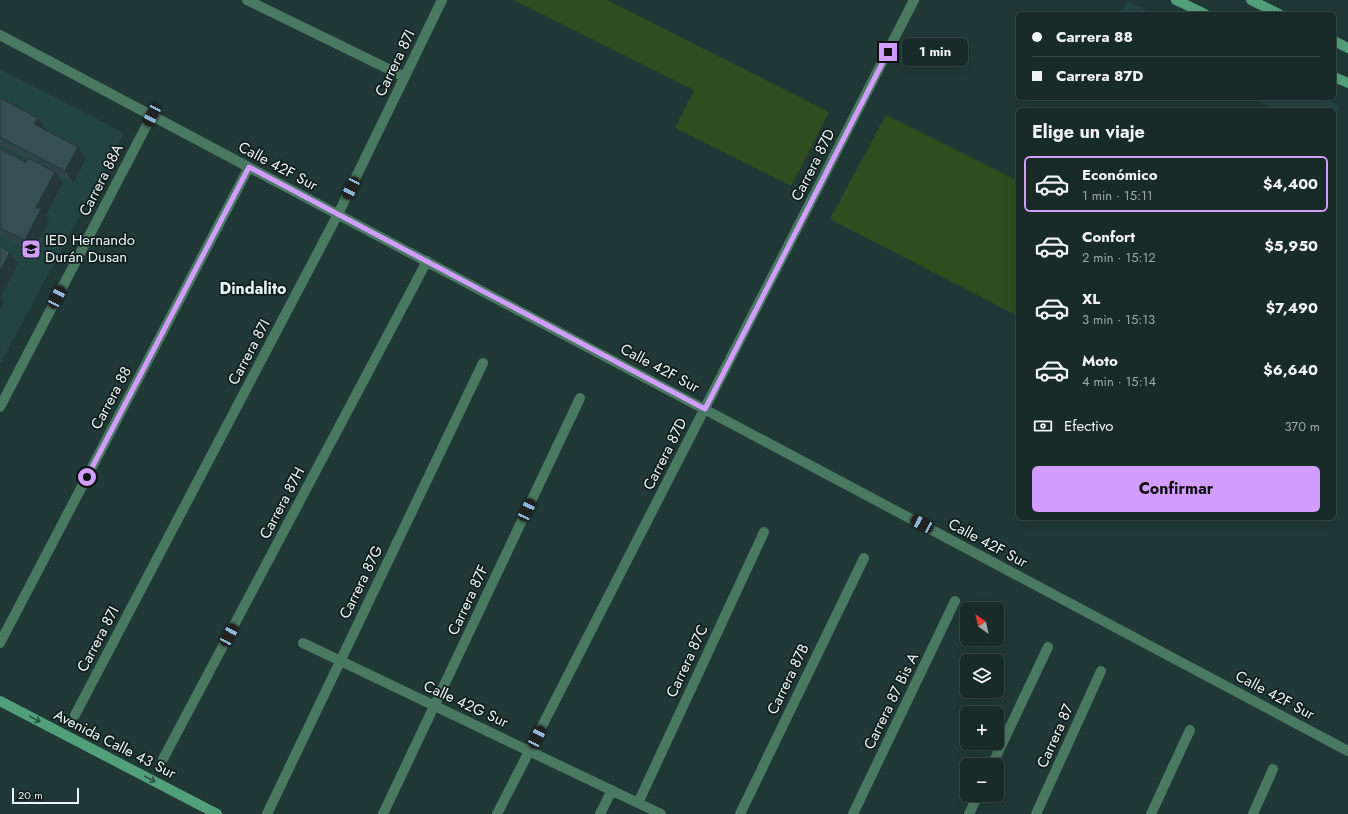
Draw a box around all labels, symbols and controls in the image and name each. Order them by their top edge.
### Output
street label: Carrera 87I [369,26,421,100]
text: Carrera 88 [1056,26,1133,48]
callout: 1 min [902,38,968,66]
text: 1 min [919,42,951,61]
route end [879,43,897,61]
text: Carrera 87D [1056,65,1143,87]
car [141,102,163,128]
text: Elige un viaje [1032,119,1145,145]
street label: Carrera 87D [785,125,841,205]
street label: Calle 42F Sur [234,136,322,197]
street label: Carrera 88A [73,140,129,220]
text: Económico [1082,164,1157,186]
icon: car [1034,166,1070,202]
text: $4,400 [1263,173,1318,195]
car [340,175,362,201]
text: 1 min · 15:11 [1082,186,1153,205]
text: Confort [1082,226,1135,248]
icon: car [1034,228,1070,264]
place label: IED Hernando Durán Dusan [45,229,135,268]
text: $5,950 [1264,235,1318,257]
school or university icon: IED Hernando Durán Dusan [20,238,42,260]
text: 2 min · 15:12 [1082,248,1156,267]
district label: Dindalito [219,277,287,300]
car [46,284,68,310]
text: XL [1082,288,1100,310]
icon: car [1034,290,1070,326]
text: $7,490 [1266,297,1318,319]
text: 3 min · 15:13 [1082,310,1155,329]
street label: Carrera 87I [222,315,276,389]
street label: Calle 42F Sur [616,338,704,399]
text: Moto [1082,350,1118,372]
icon: car [1034,352,1070,388]
text: $6,640 [1263,359,1318,381]
street label: Carrera 88 [85,363,137,433]
text: 4 min · 15:14 [1082,372,1156,391]
street label: Carrera 87D [637,414,693,494]
icon: cash [1032,415,1054,437]
text: Efectivo [1064,415,1114,437]
text: 370 m [1284,417,1320,436]
street label: Carrera 87H [254,463,310,543]
button: Confirmar [1032,466,1320,512]
route start [78,468,96,486]
car [516,497,538,523]
car [909,513,935,535]
street label: Calle 42F Sur [944,513,1032,574]
street label: Carrera 87G [334,542,388,622]
street label: Carrera 87F [442,561,494,639]
street label: Carrera 87I [71,602,125,676]
north arrow [960,602,1004,646]
map controls [960,602,1004,802]
street label: Carrera 87C [661,621,713,701]
car [218,622,240,648]
street label: Carrera 87B [761,640,815,718]
street label: Carrera 87 Bis A [858,649,924,753]
button: layers [960,654,1004,698]
street label: Calle 42F Sur [1231,665,1319,726]
street label: Calle 42G Sur [420,675,513,734]
street label: Carrera 87 [1031,700,1079,772]
street label: Avenida Calle 43 Sur [50,704,181,785]
button: + [960,706,1004,750]
one-way arrow [28,716,40,724]
car [526,724,548,750]
button: − [960,758,1004,802]
one-way arrow [144,776,156,783]
scale bar [12,786,79,805]
text: 20 m [18,787,43,803]

